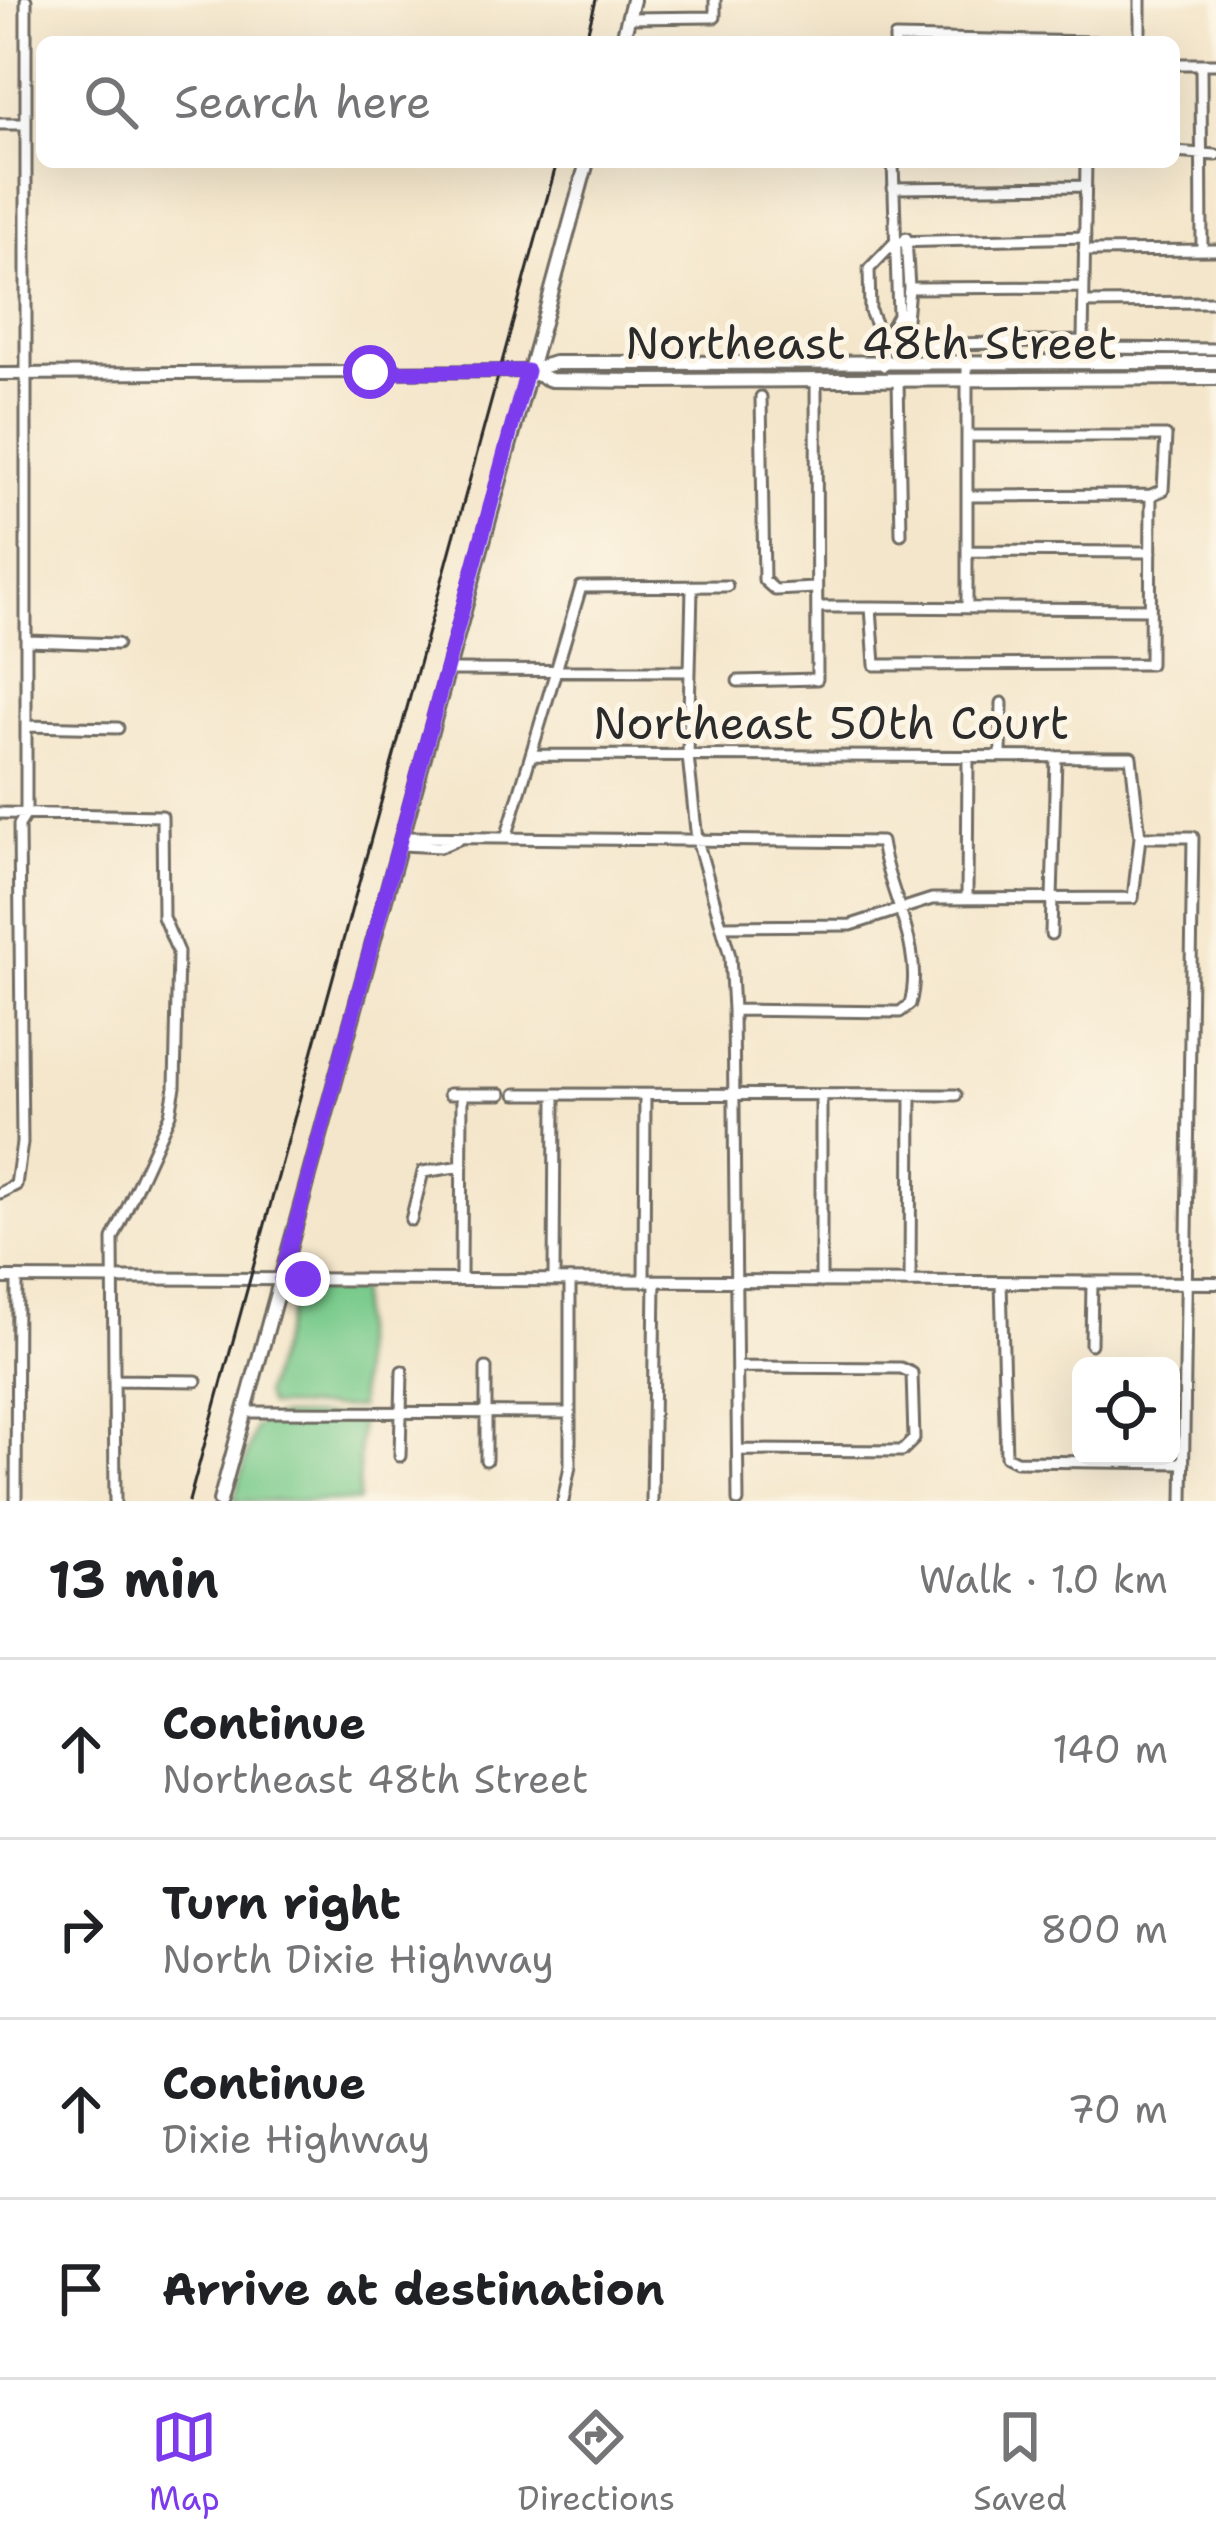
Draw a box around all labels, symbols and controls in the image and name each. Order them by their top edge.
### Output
search box [36,36,1180,168]
icon: search [78,69,144,135]
text: Search here [174,72,431,132]
street label: Northeast 48th Street [625,313,1117,373]
route start [343,345,397,399]
street label: Northeast 50th Court [593,693,1069,753]
route end [276,1252,330,1306]
map controls [1072,1357,1180,1465]
button: locate [1072,1357,1180,1465]
text: 13 min [48,1545,219,1613]
text: Walk · 1.0 km [919,1553,1168,1605]
text: Continue [162,1693,366,1753]
icon: ahead [48,1716,114,1782]
text: 140 m [1052,1723,1168,1775]
text: Northeast 48th Street [162,1753,589,1805]
text: Turn right [162,1873,401,1933]
icon: right [48,1896,114,1962]
text: 800 m [1040,1903,1168,1955]
text: North Dixie Highway [162,1933,554,1985]
text: Continue [162,2053,366,2113]
icon: ahead [48,2076,114,2142]
text: 70 m [1067,2083,1168,2135]
text: Dixie Highway [162,2113,430,2165]
icon: arrive [48,2256,114,2322]
text: Arrive at destination [162,2259,665,2319]
tab: Map [149,2404,220,2521]
tab: Directions [518,2404,675,2521]
tab: Saved [973,2404,1067,2521]

